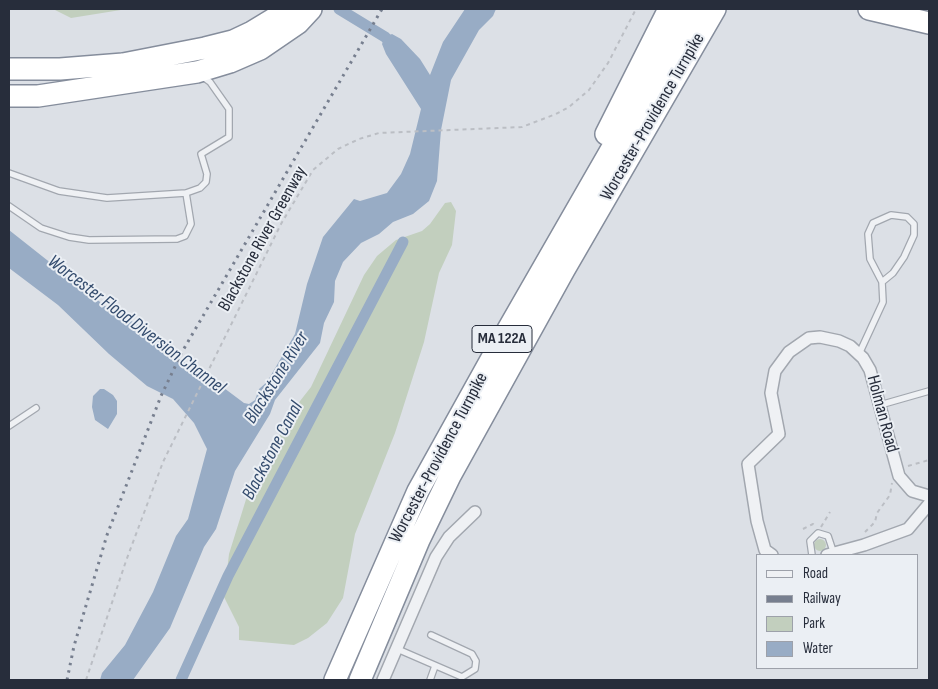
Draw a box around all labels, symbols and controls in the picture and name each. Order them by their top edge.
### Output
street label: Worcester-Providence Turnpike [596,29,710,205]
street label: Blackstone River Greenway [214,163,312,315]
water label: Worcester Flood Diversion Channel [43,251,229,399]
road number: MA 122A [472,326,532,352]
water label: Blackstone River [240,328,314,428]
street label: Worcester-Providence Turnpike [385,369,493,547]
street label: Holman Road [861,373,903,455]
water label: Blackstone Canal [238,398,308,504]
legend [756,554,918,669]
text: Road [803,564,828,583]
text: Railway [803,589,841,608]
text: Park [803,614,825,633]
text: Water [803,639,833,658]

